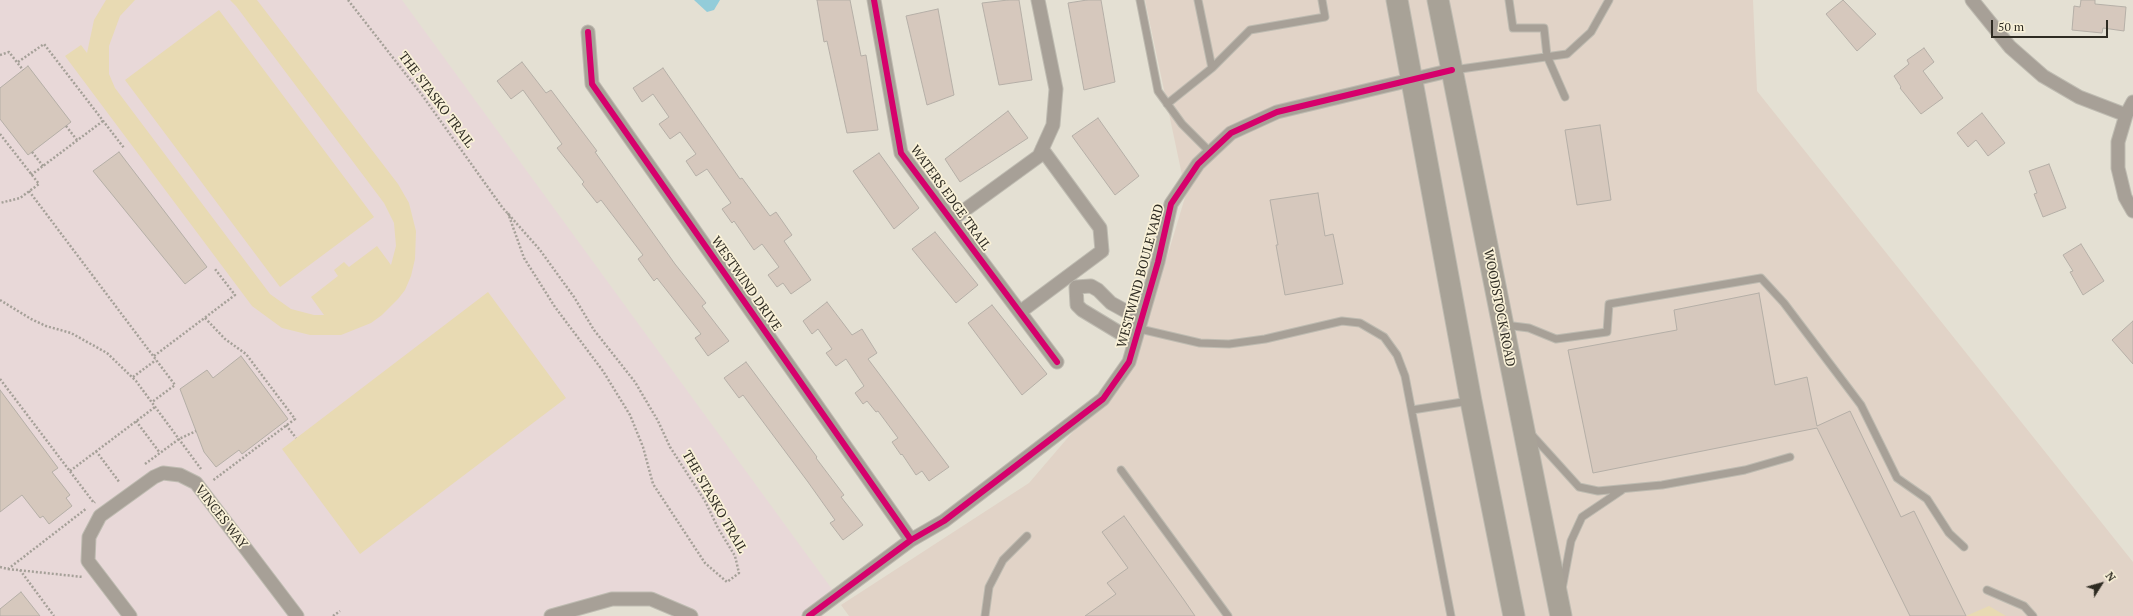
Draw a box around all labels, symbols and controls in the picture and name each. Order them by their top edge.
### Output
scale bar [1993,12,2110,38]
text: 50 m [1998,19,2024,34]
street label: THE STASKO TRAIL [395,49,477,151]
street label: WATERS EDGE TRAIL [907,142,993,254]
street label: WESTWIND BOULEVARD [1114,202,1168,350]
street label: WESTWIND DRIVE [708,234,784,334]
street label: WOODSTOCK ROAD [1480,248,1518,368]
street label: THE STASKO TRAIL [678,448,750,556]
street label: VINCES WAY [191,482,251,552]
north arrow [2081,564,2121,604]
text: N [2102,569,2119,584]

